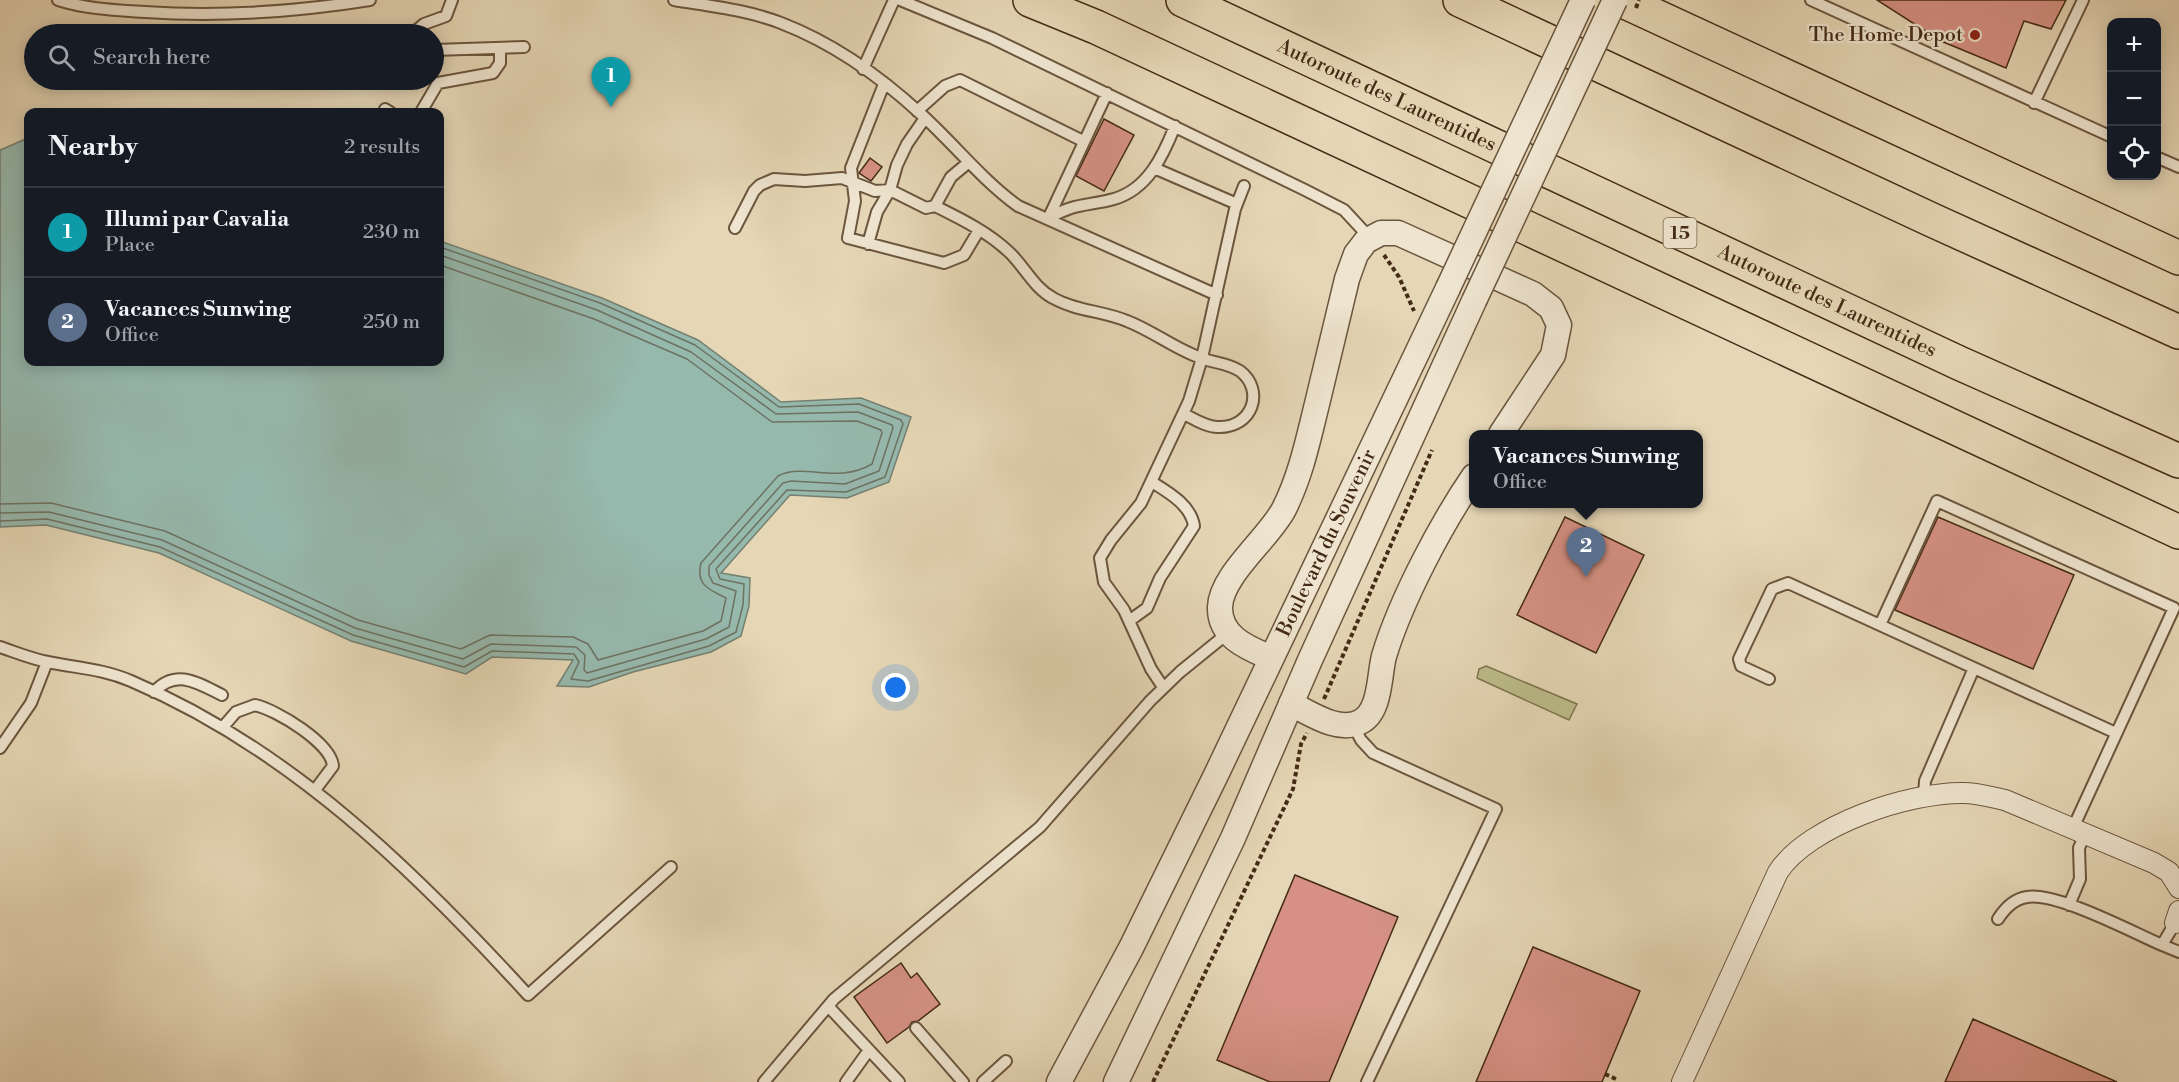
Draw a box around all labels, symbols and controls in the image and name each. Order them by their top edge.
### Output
map controls [2107,18,2161,180]
button: + [2107,18,2161,72]
place label: The Home Depot [1809,23,1963,48]
search box [24,24,444,90]
marker: The Home Depot [1968,28,1982,42]
street label: Autoroute des Laurentides [1272,33,1500,157]
icon: search [45,41,78,74]
text: Search here [93,44,210,71]
pin: 1 [592,57,630,107]
button: − [2107,72,2161,126]
button: locate [2107,126,2161,180]
text: Nearby [48,131,138,163]
text: 2 results [344,135,420,160]
text: Illumi par Cavalia [105,206,289,233]
road number: 15 [1664,218,1696,248]
text: 1 [63,220,72,245]
text: 230 m [363,220,420,245]
text: Place [105,233,155,258]
street label: Autoroute des Laurentides [1713,239,1941,363]
text: Vacances Sunwing [105,296,291,323]
text: 2 [61,310,74,335]
text: 250 m [363,310,420,335]
text: Office [105,323,159,348]
popup [1469,430,1703,508]
text: Vacances Sunwing [1493,443,1679,470]
street label: Boulevard du Souvenir [1271,445,1382,642]
text: Office [1493,470,1547,495]
pin: 2 [1566,528,1606,577]
your location [881,673,910,702]

